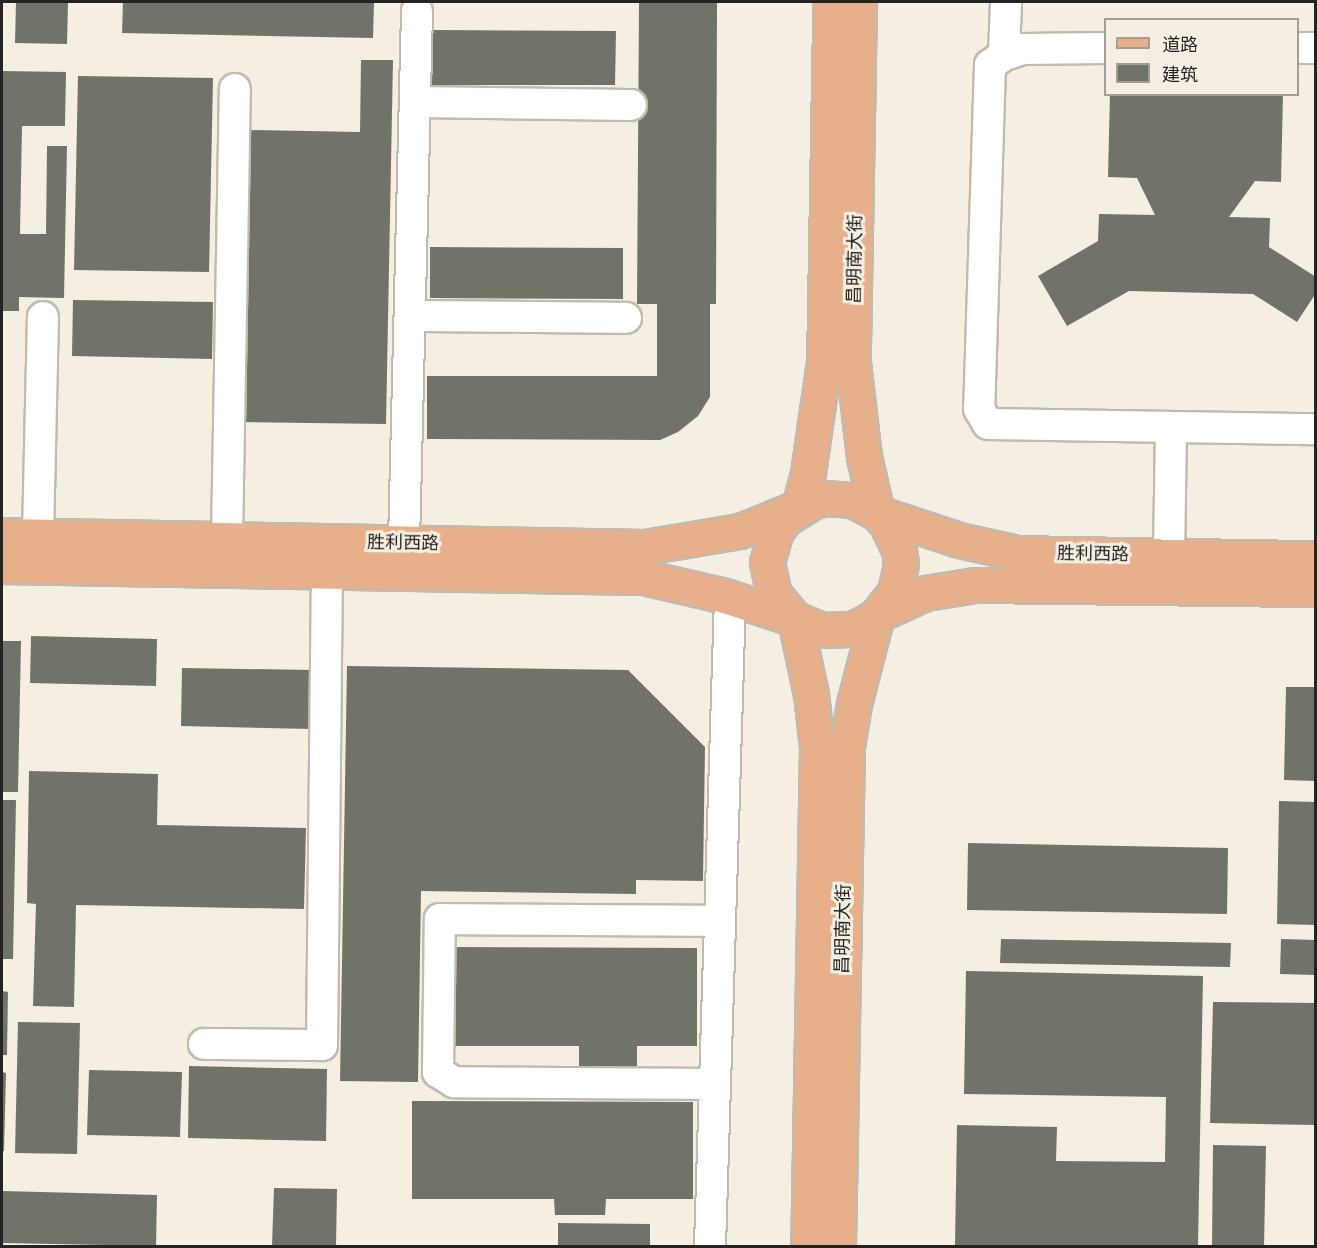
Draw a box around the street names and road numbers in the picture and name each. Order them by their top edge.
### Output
street label: 昌明南大街 [843,214,867,304]
street label: 胜利西路 [367,532,439,554]
street label: 胜利西路 [1057,543,1129,565]
street label: 昌明南大街 [831,884,855,974]

